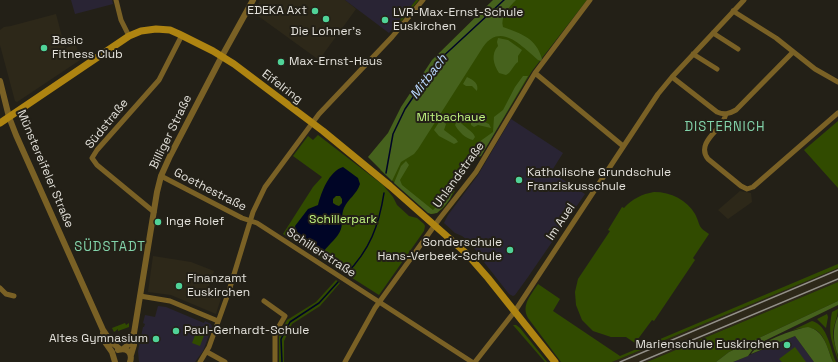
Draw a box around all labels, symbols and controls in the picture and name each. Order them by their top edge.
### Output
place label: EDEKA Axt [247,4,307,18]
marker: EDEKA Axt [310,6,320,16]
place label: LVR-Max-Ernst-Schule Euskirchen [393,6,523,34]
marker: Die Lohner's [321,14,331,24]
marker: LVR-Max-Ernst-Schule Euskirchen [380,15,390,25]
place label: Die Lohner's [291,25,361,39]
place label: Basic Fitness Club [52,34,123,62]
marker: Basic Fitness Club [39,43,49,53]
water label: Mitbach [407,52,451,102]
place label: Max-Ernst-Haus [289,55,382,69]
marker: Max-Ernst-Haus [276,57,286,67]
street label: Eifelring [259,67,305,107]
street label: Billiger Straße [147,93,195,171]
street label: Südstraße [83,96,131,152]
street label: Münstereifeler Straße [14,108,76,230]
park label: Mitbachaue [416,111,486,125]
district label: DISTERNICH [684,119,766,135]
street label: Uhlandstraße [430,139,488,211]
street label: Goethestraße [171,165,249,215]
place label: Katholische Grundschule Franziskusschule [527,166,671,194]
marker: Katholische Grundschule Franziskusschule [514,175,524,185]
street label: Im Auel [543,201,579,243]
park label: Schillerpark [309,213,377,227]
place label: Inge Rolef [166,215,224,229]
marker: Inge Rolef [153,217,163,227]
street label: Schillerstraße [284,225,358,281]
place label: Sonderschule Hans-Verbeek-Schule [377,236,502,264]
district label: SÜDSTADT [74,239,146,255]
marker: Sonderschule Hans-Verbeek-Schule [505,245,515,255]
place label: Finanzamt Euskirchen [187,272,250,300]
marker: Finanzamt Euskirchen [174,281,184,291]
place label: Paul-Gerhardt-Schule [184,324,309,338]
marker: Paul-Gerhardt-Schule [171,326,181,336]
place label: Altes Gymnasium [49,332,148,346]
marker: Altes Gymnasium [151,334,161,344]
place label: Marienschule Euskirchen [635,338,779,352]
marker: Marienschule Euskirchen [782,340,792,350]

